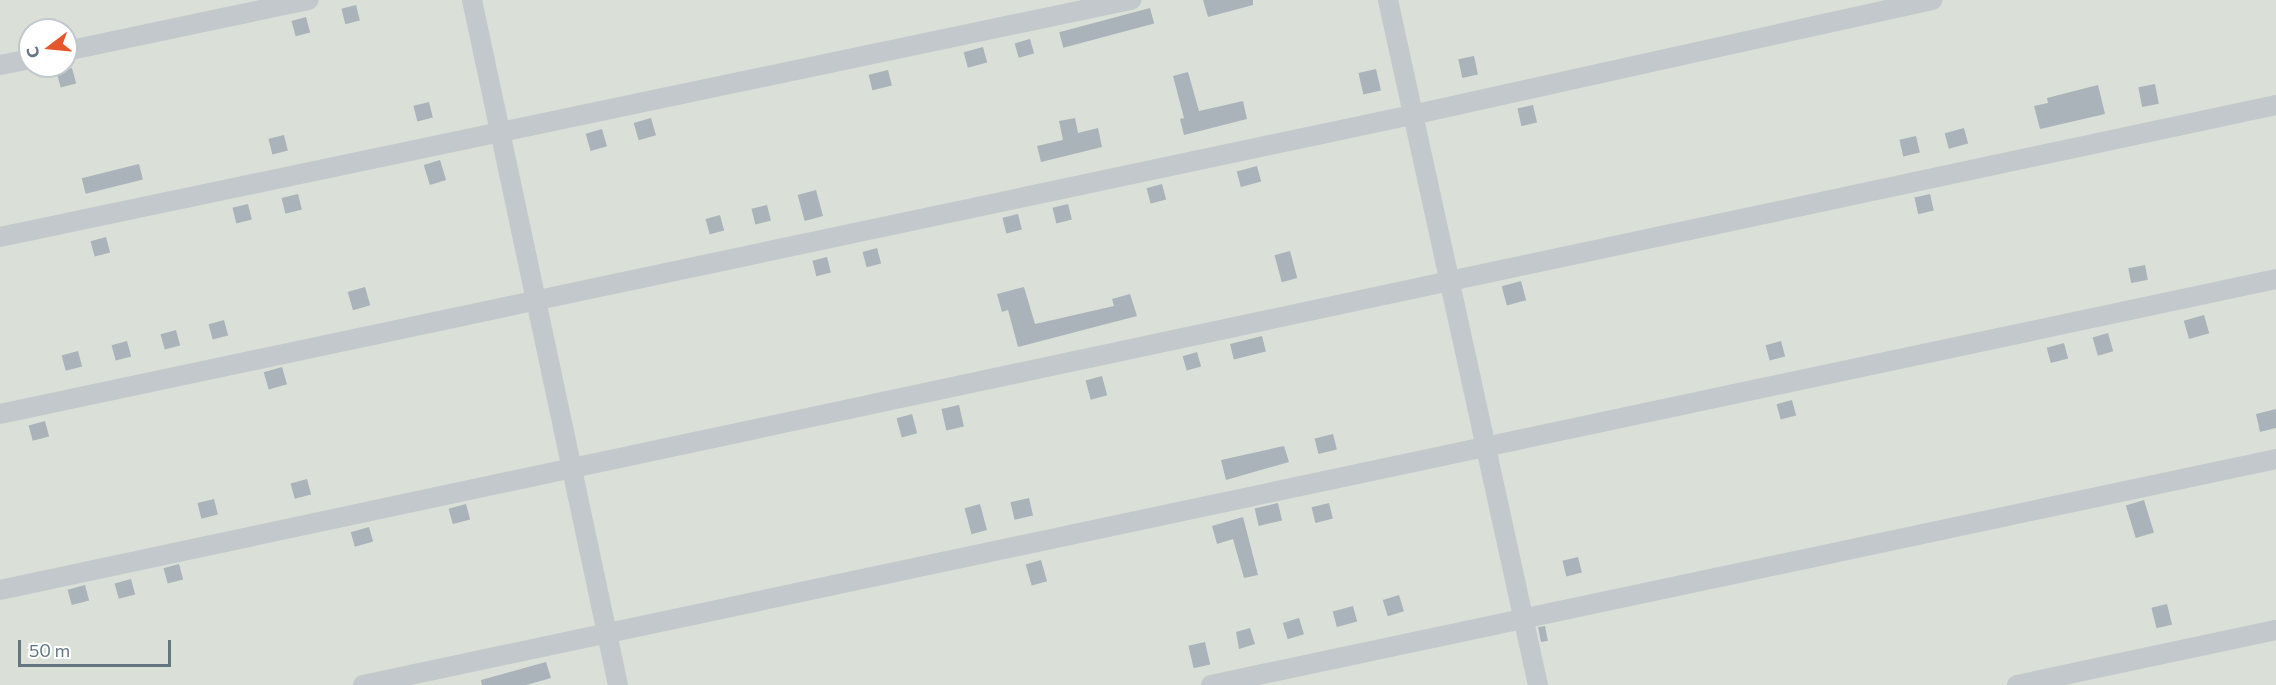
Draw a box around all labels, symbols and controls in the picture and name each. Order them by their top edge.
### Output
north arrow [18,18,78,78]
text: С [21,45,43,60]
scale bar [21,628,174,666]
text: 50 m [29,639,70,661]

